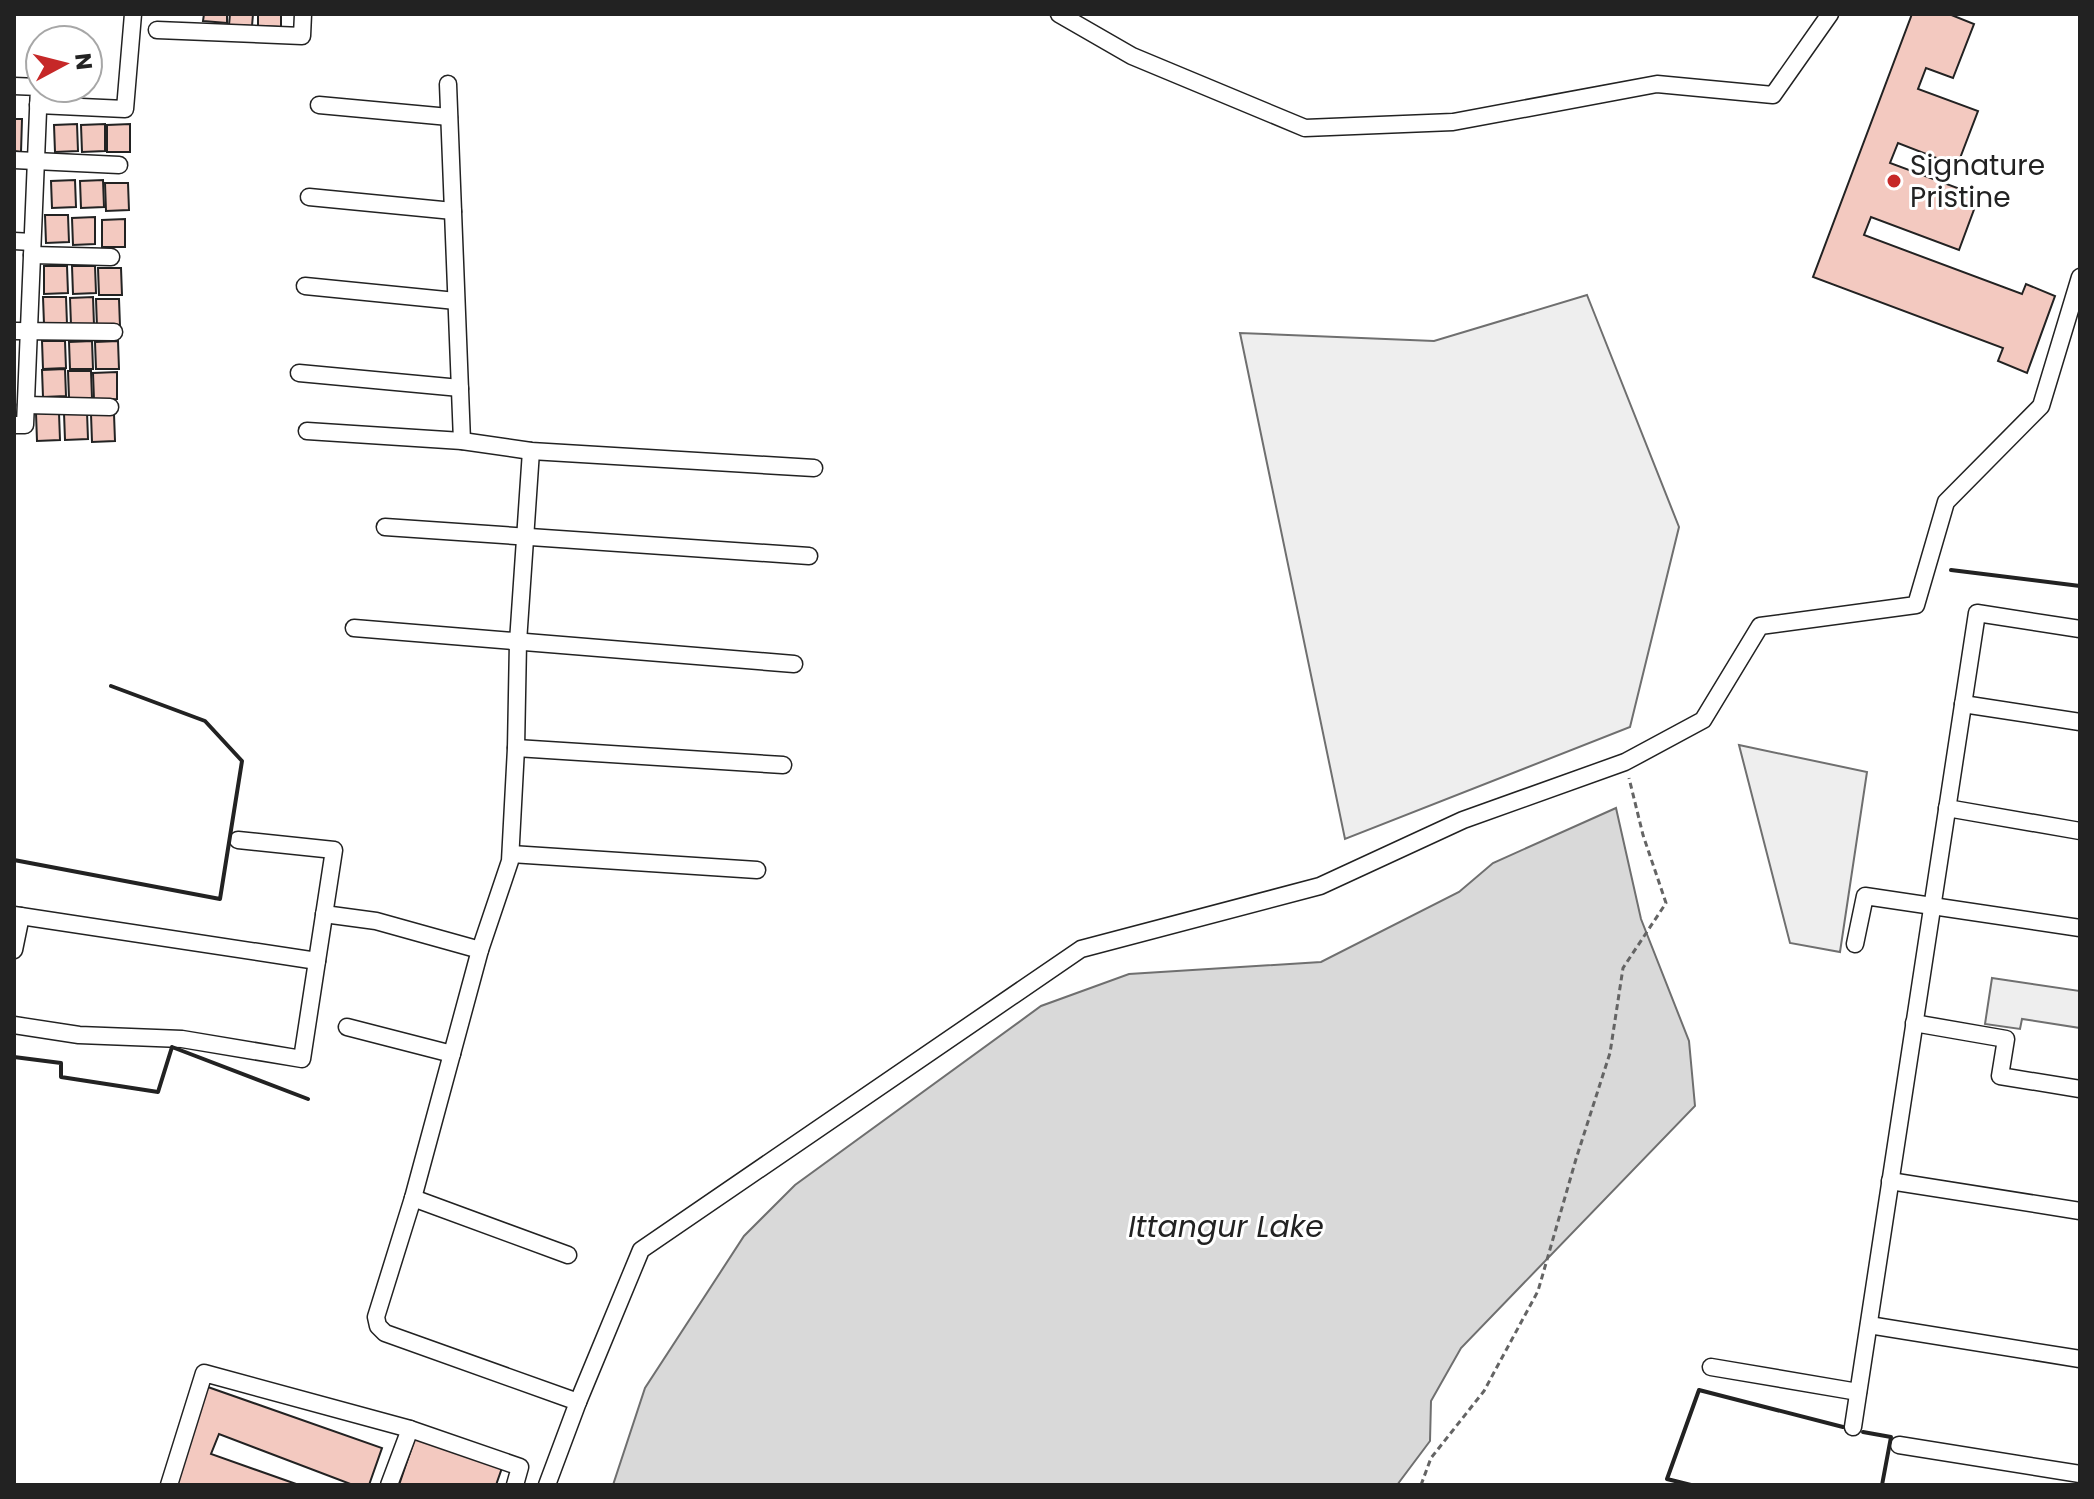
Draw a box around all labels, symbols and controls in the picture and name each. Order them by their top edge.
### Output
north arrow [24,24,104,104]
text: N [67,52,100,72]
place label: Signature Pristine [1910,146,2045,217]
marker: Signature Pristine [1885,172,1903,190]
water label: Ittangur Lake [1128,1205,1324,1248]

